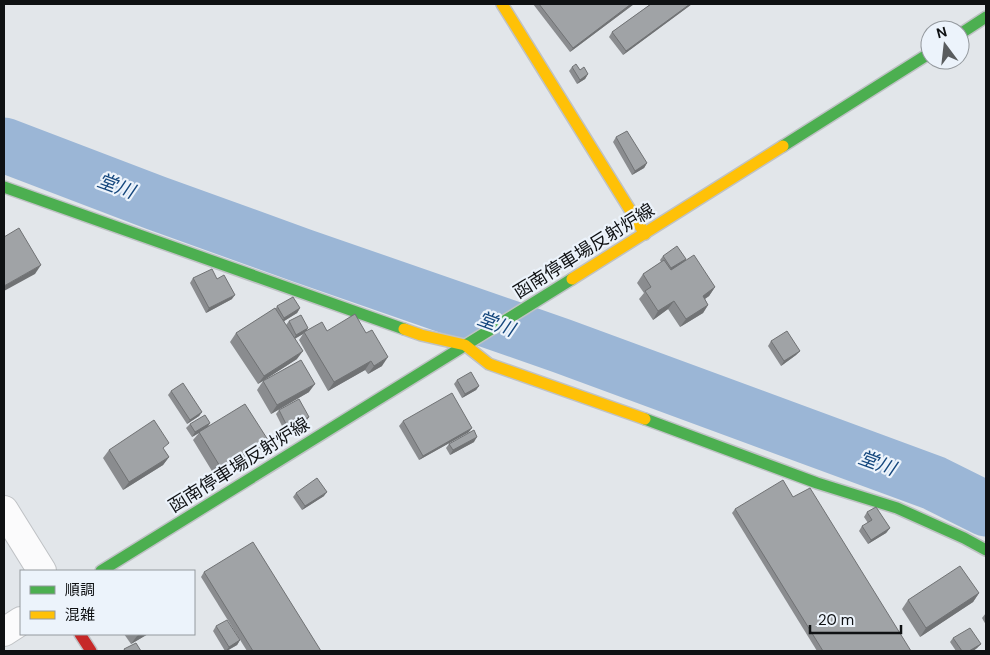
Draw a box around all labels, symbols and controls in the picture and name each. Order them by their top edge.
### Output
north arrow [920,20,970,70]
text: N [934,22,949,42]
water label: 堂川 [94,168,140,205]
street label: 函南停車場反射炉線 [509,198,659,304]
water label: 堂川 [474,306,520,343]
street label: 函南停車場反射炉線 [164,412,314,518]
water label: 堂川 [855,445,901,482]
legend [20,570,195,635]
text: 順調 [65,580,95,600]
scale bar [810,602,901,634]
text: 混雑 [65,605,95,625]
text: 20 m [818,610,854,630]

